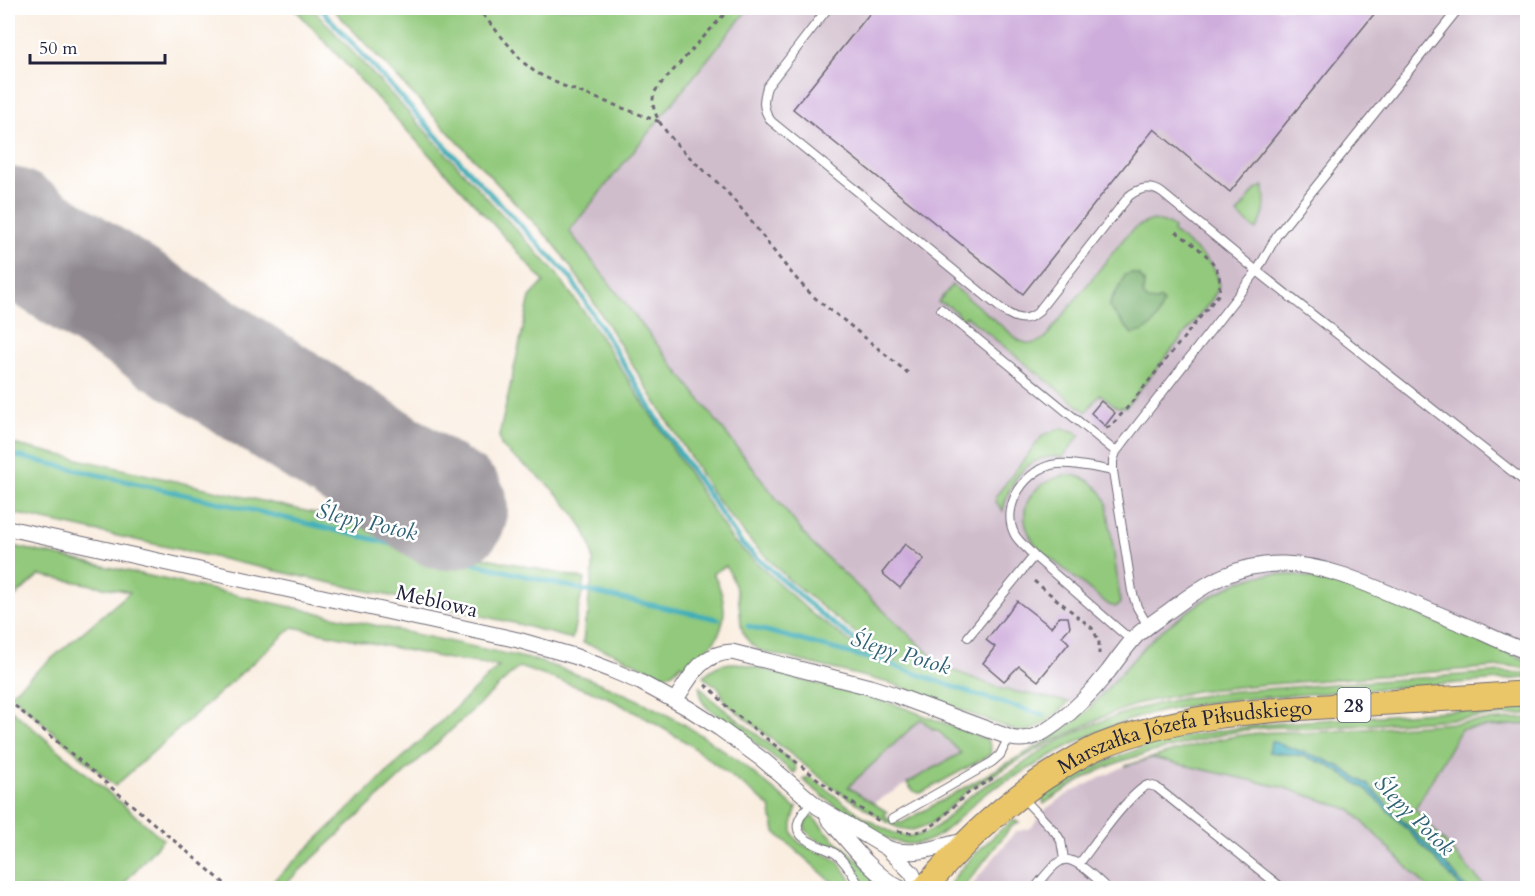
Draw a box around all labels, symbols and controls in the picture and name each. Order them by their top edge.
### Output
scale bar [30,27,165,65]
text: 50 m [39,36,78,61]
water label: Ślepy Potok [313,496,420,548]
street label: Meblowa [393,578,481,625]
water label: Ślepy Potok [847,624,954,682]
road number: 28 [1338,688,1370,722]
street label: Marszałka Józefa Piłsudskiego [1052,693,1313,781]
water label: Ślepy Potok [1367,769,1461,863]

